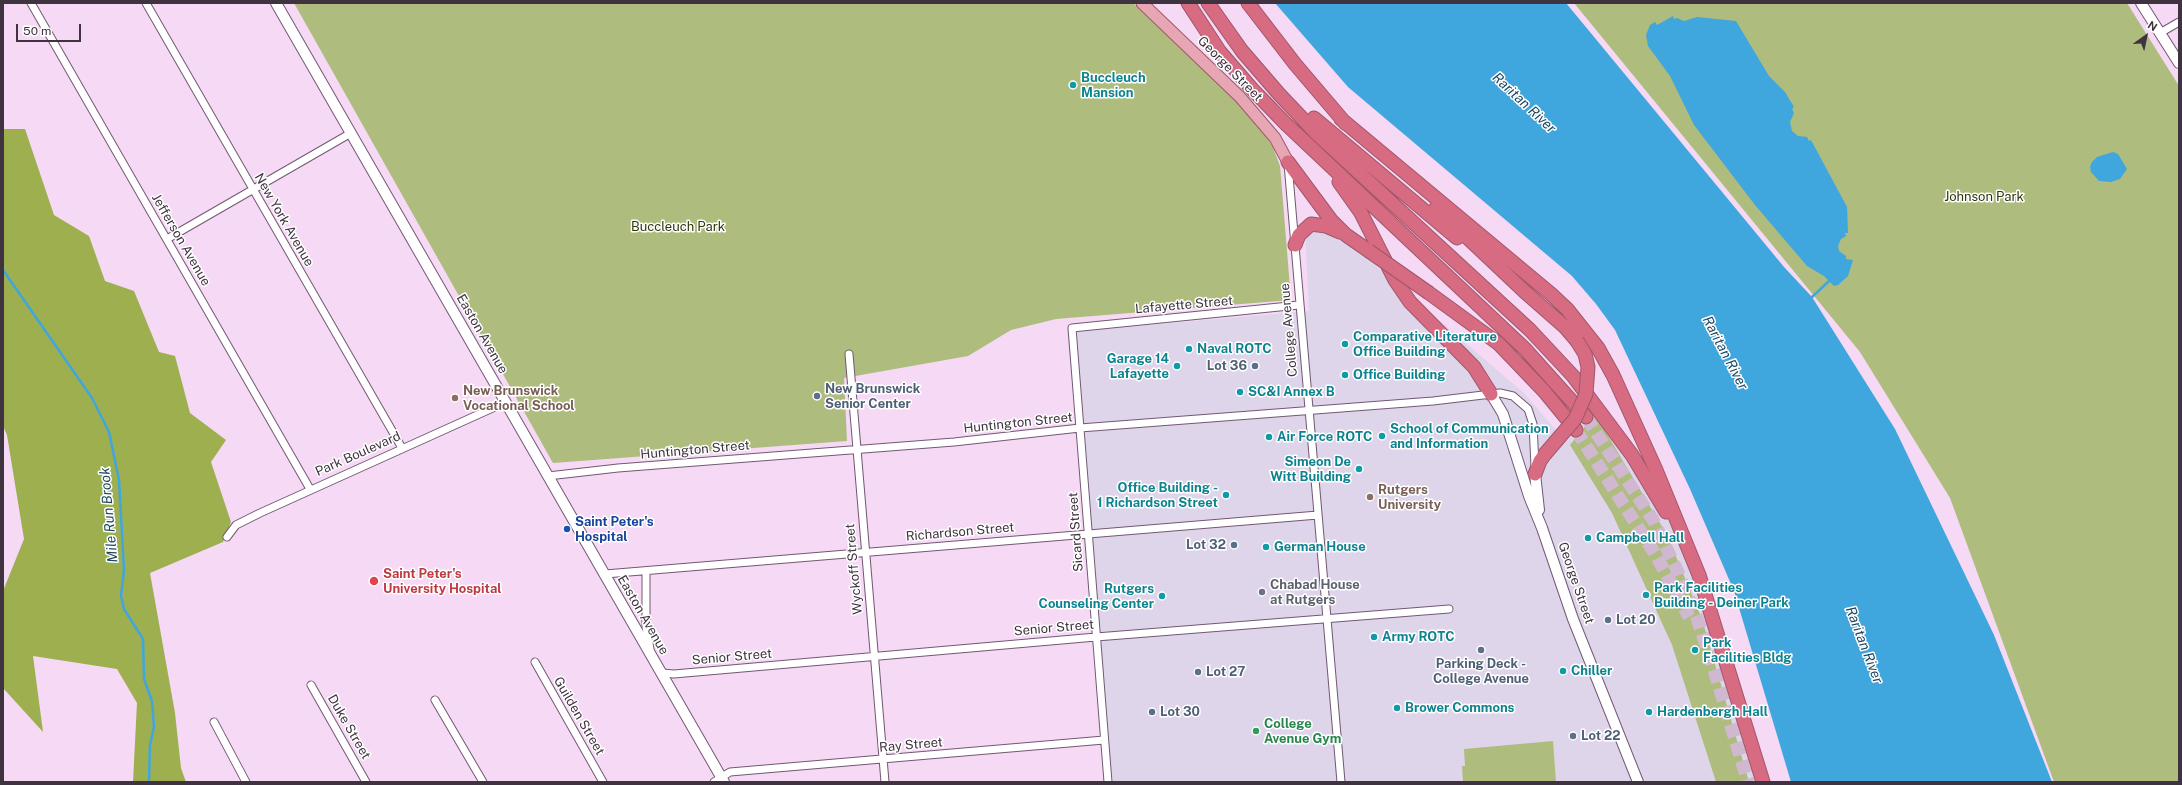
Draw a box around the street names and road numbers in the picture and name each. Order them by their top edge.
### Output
street label: George Street [1194,33,1266,105]
street label: New York Avenue [251,171,317,269]
street label: Jefferson Avenue [148,191,214,289]
street label: College Avenue [1277,282,1301,378]
street label: Easton Avenue [453,292,511,376]
street label: Lafayette Street [1134,293,1234,317]
street label: Huntington Street [963,410,1073,436]
street label: Park Boulevard [313,428,403,480]
street label: Huntington Street [640,437,750,463]
street label: Sicard Street [1065,492,1087,572]
street label: Richardson Street [905,519,1015,545]
street label: Wyckoff Street [842,523,866,615]
street label: George Street [1555,540,1597,626]
street label: Easton Avenue [614,573,672,657]
street label: Senior Street [1013,617,1095,639]
street label: Senior Street [691,646,773,668]
street label: Guilden Street [550,674,608,758]
street label: Duke Street [324,692,374,762]
street label: Ray Street [879,734,943,756]

